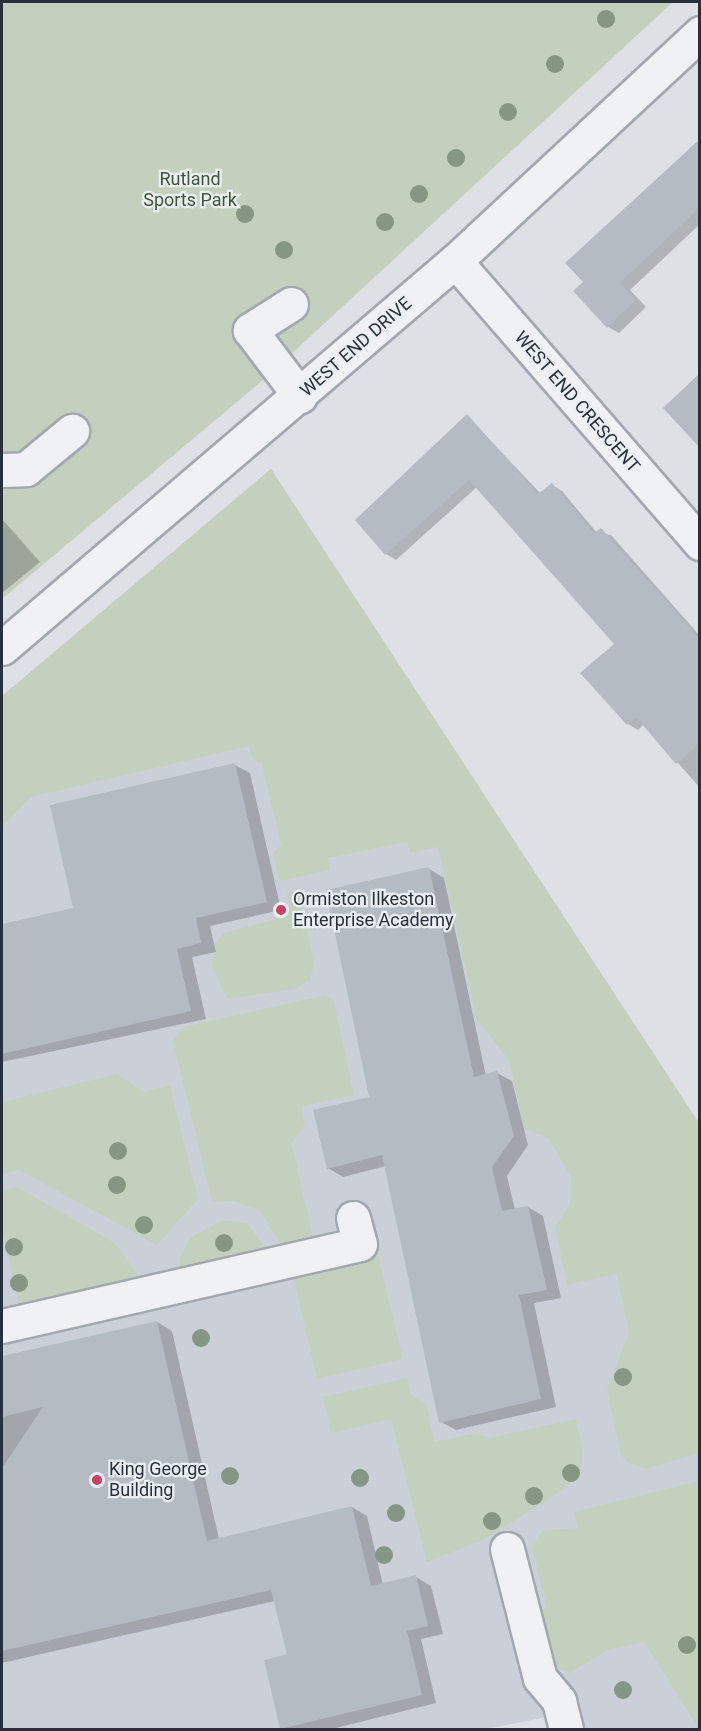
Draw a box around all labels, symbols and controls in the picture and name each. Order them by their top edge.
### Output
park label: Rutland Sports Park [143,169,237,212]
street label: WEST END DRIVE [296,293,416,401]
street label: WEST END CRESCENT [510,327,644,477]
place label: Ormiston Ilkeston Enterprise Academy [293,889,454,932]
marker: Ormiston Ilkeston Enterprise Academy [274,903,288,917]
place label: King George Building [109,1459,207,1502]
marker: King George Building [90,1473,104,1487]

